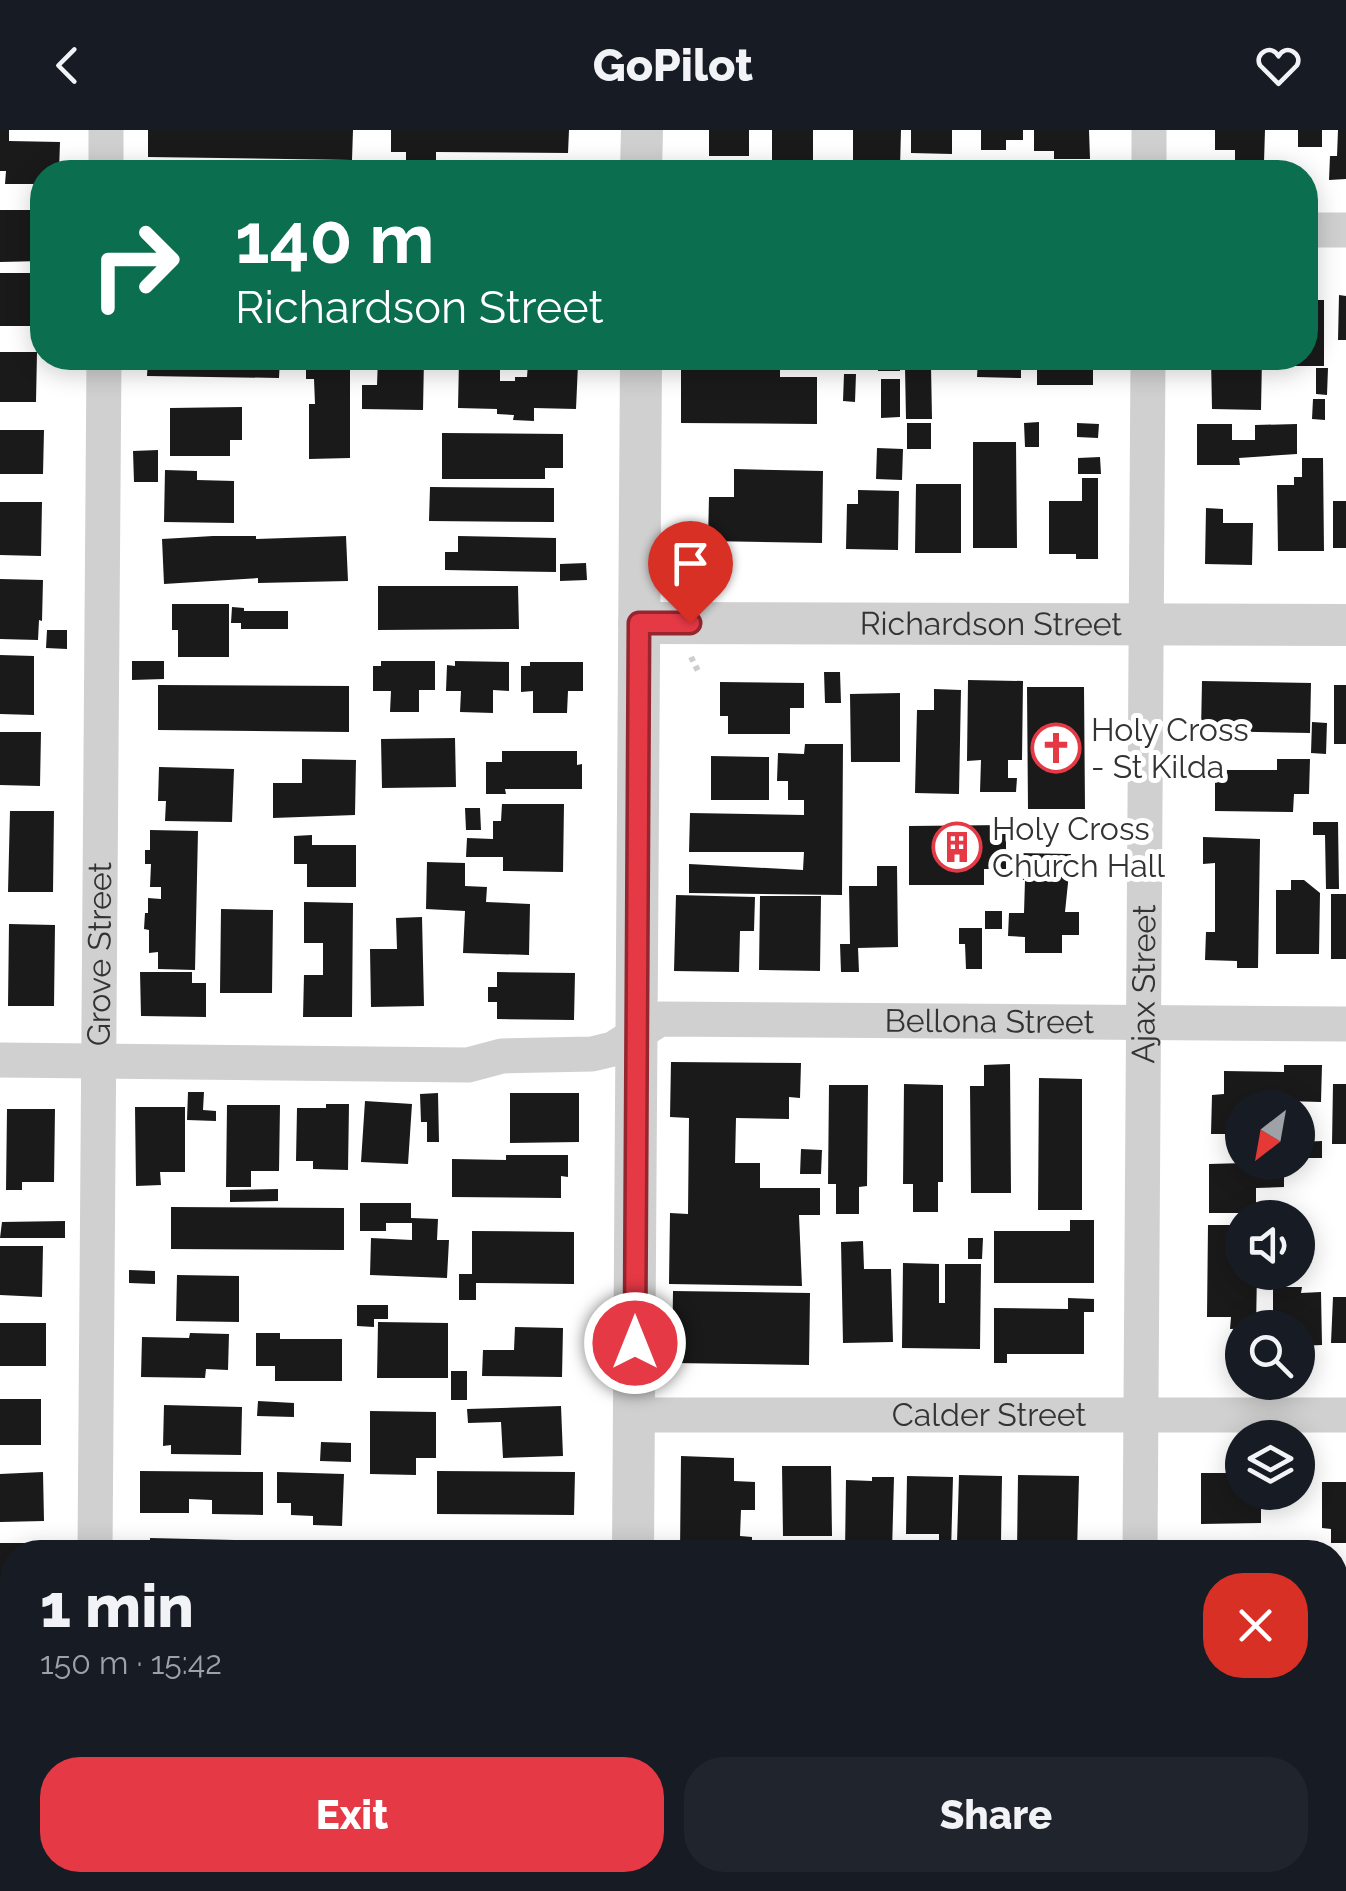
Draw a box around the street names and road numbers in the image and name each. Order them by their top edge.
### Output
street label: Richardson Street [860,605,1122,642]
street label: Grove Street [80,861,118,1046]
street label: Ajax Street [1124,904,1162,1064]
street label: Bellona Street [884,1002,1095,1040]
street label: Calder Street [892,1396,1086,1433]

